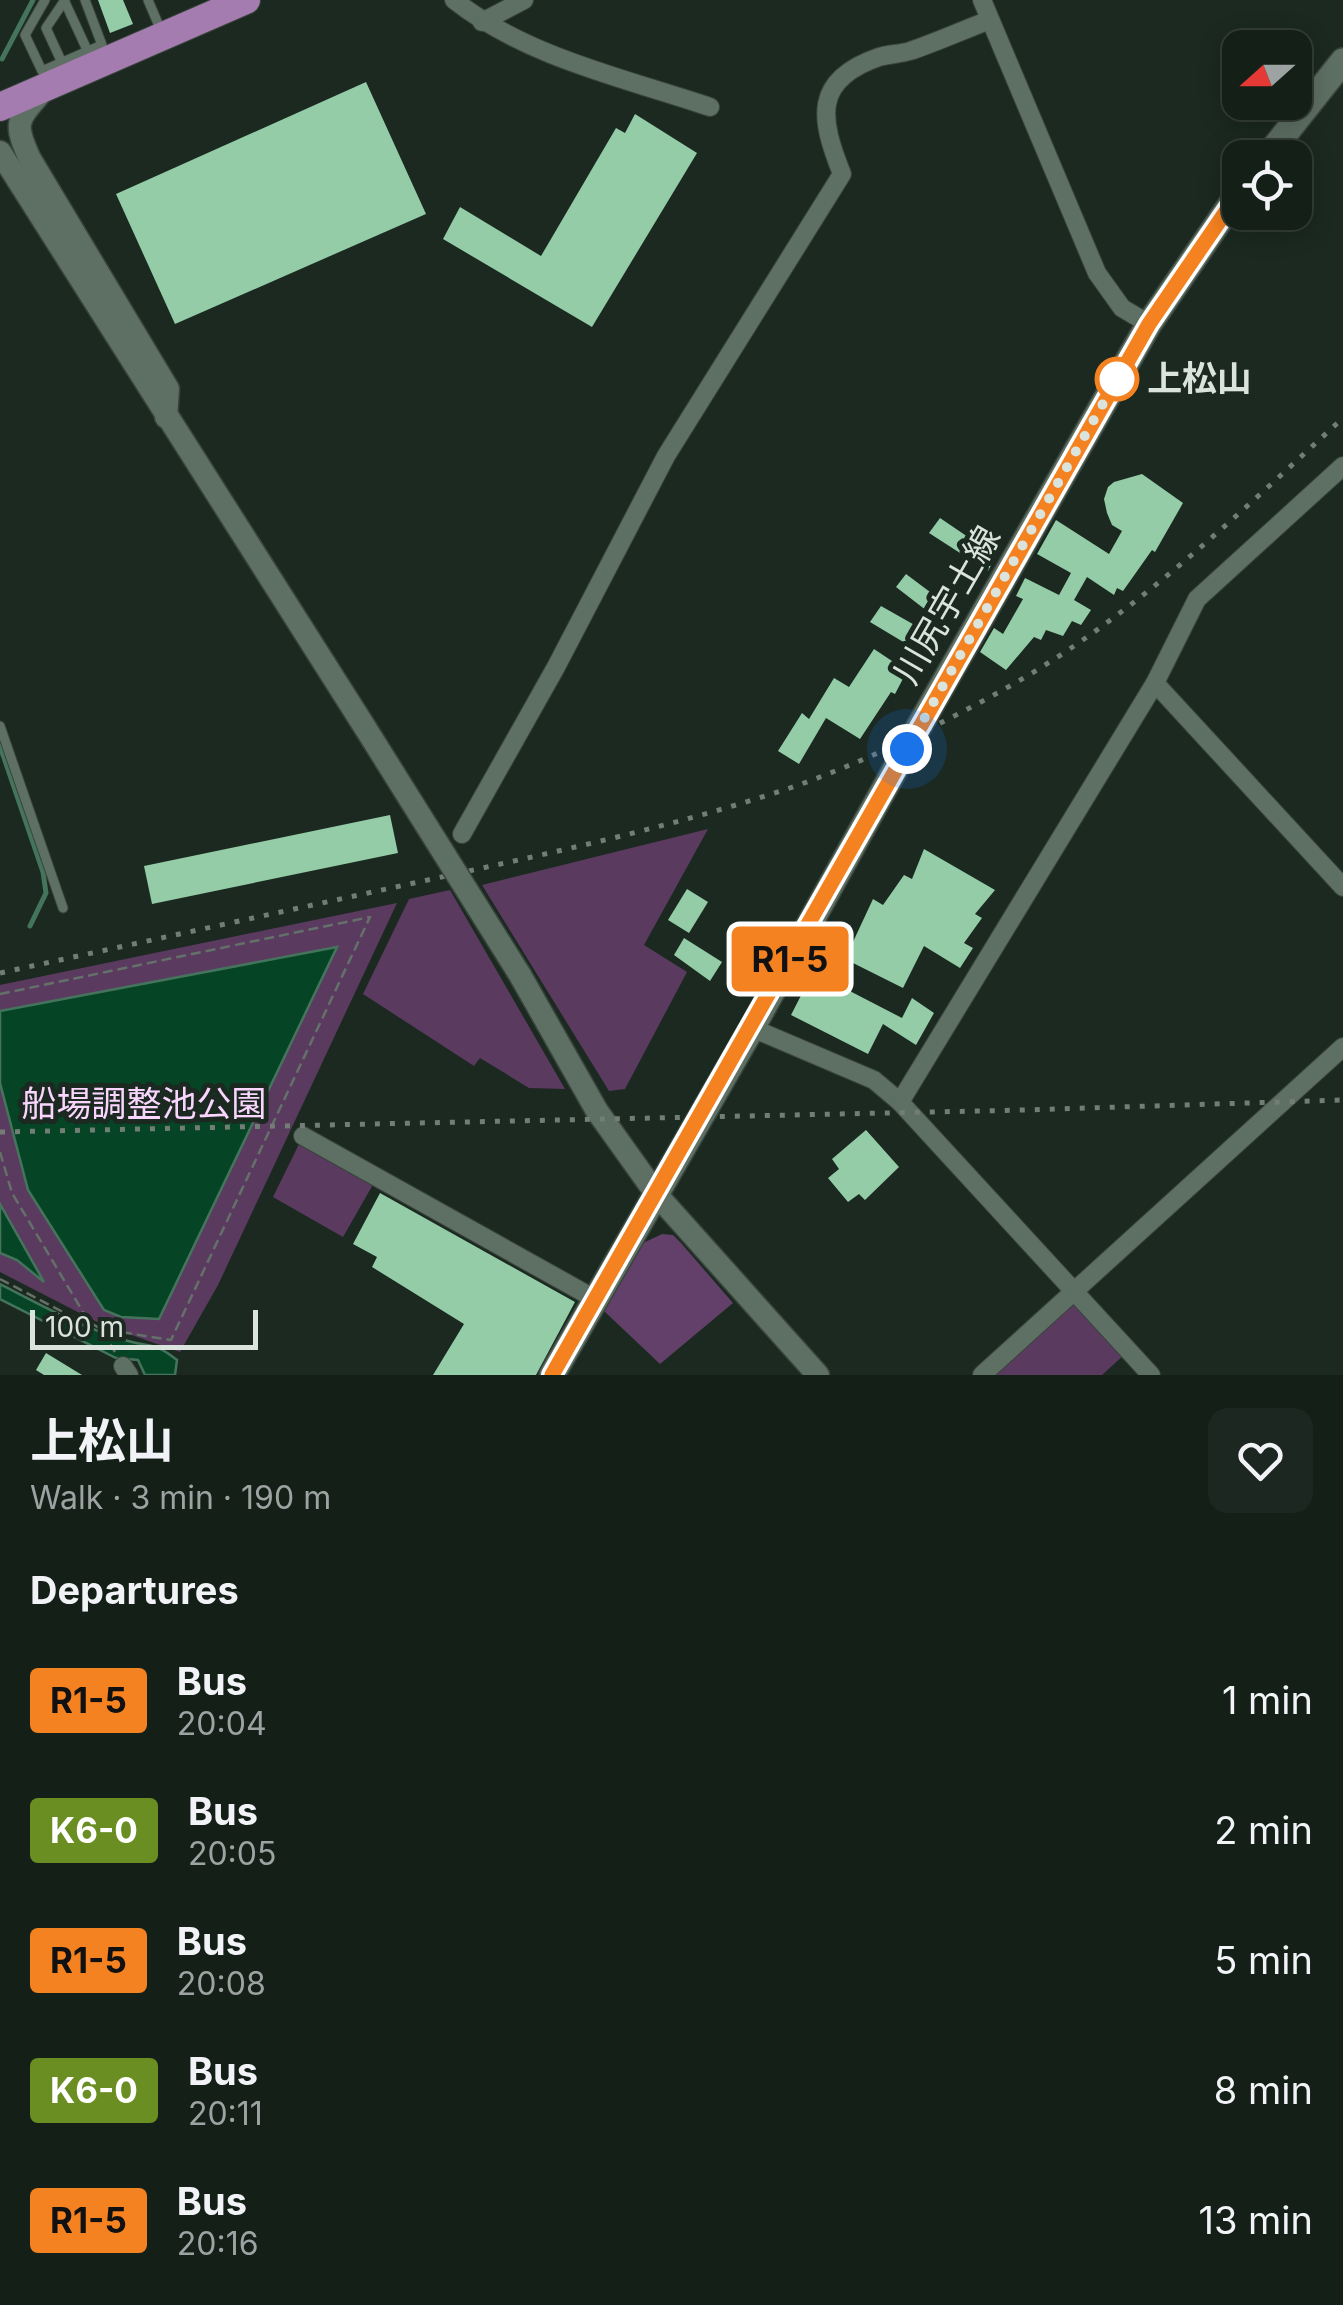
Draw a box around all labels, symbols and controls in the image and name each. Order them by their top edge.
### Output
north arrow [1222,30,1312,120]
map controls [1222,30,1312,230]
button: locate [1222,140,1312,230]
place label: 上松山 [1147,357,1252,399]
marker: 上松山 [1096,358,1138,400]
street label: 川尻宇土線 [884,518,1008,691]
your location [882,724,932,774]
line badge: R1-5 [720,926,860,992]
text: R1-5 [752,938,828,980]
park label: 船場調整池公園 [21,1082,267,1124]
scale bar [30,1305,258,1350]
text: 100 m [45,1310,124,1344]
button: heart [1208,1408,1313,1513]
text: 上松山 [30,1411,174,1470]
text: Walk · 3 min · 190 m [30,1478,331,1517]
text: Departures [30,1567,239,1613]
text: Bus [177,1658,247,1704]
text: 1 min [1222,1677,1313,1723]
text: R1-5 [50,1679,127,1721]
text: 20:04 [177,1704,267,1743]
text: Bus [188,1788,258,1834]
text: 2 min [1214,1807,1313,1853]
text: K6-0 [50,1809,138,1851]
text: 20:05 [188,1834,276,1873]
text: Bus [177,1918,247,1964]
text: 5 min [1214,1937,1313,1983]
text: R1-5 [50,1939,127,1981]
text: 20:08 [177,1964,266,2003]
text: Bus [188,2048,258,2094]
text: 8 min [1214,2067,1313,2113]
text: K6-0 [50,2069,138,2111]
text: 20:11 [188,2094,263,2133]
text: Bus [177,2178,247,2224]
text: 13 min [1198,2197,1313,2243]
text: R1-5 [50,2199,127,2241]
text: 20:16 [177,2224,259,2263]

